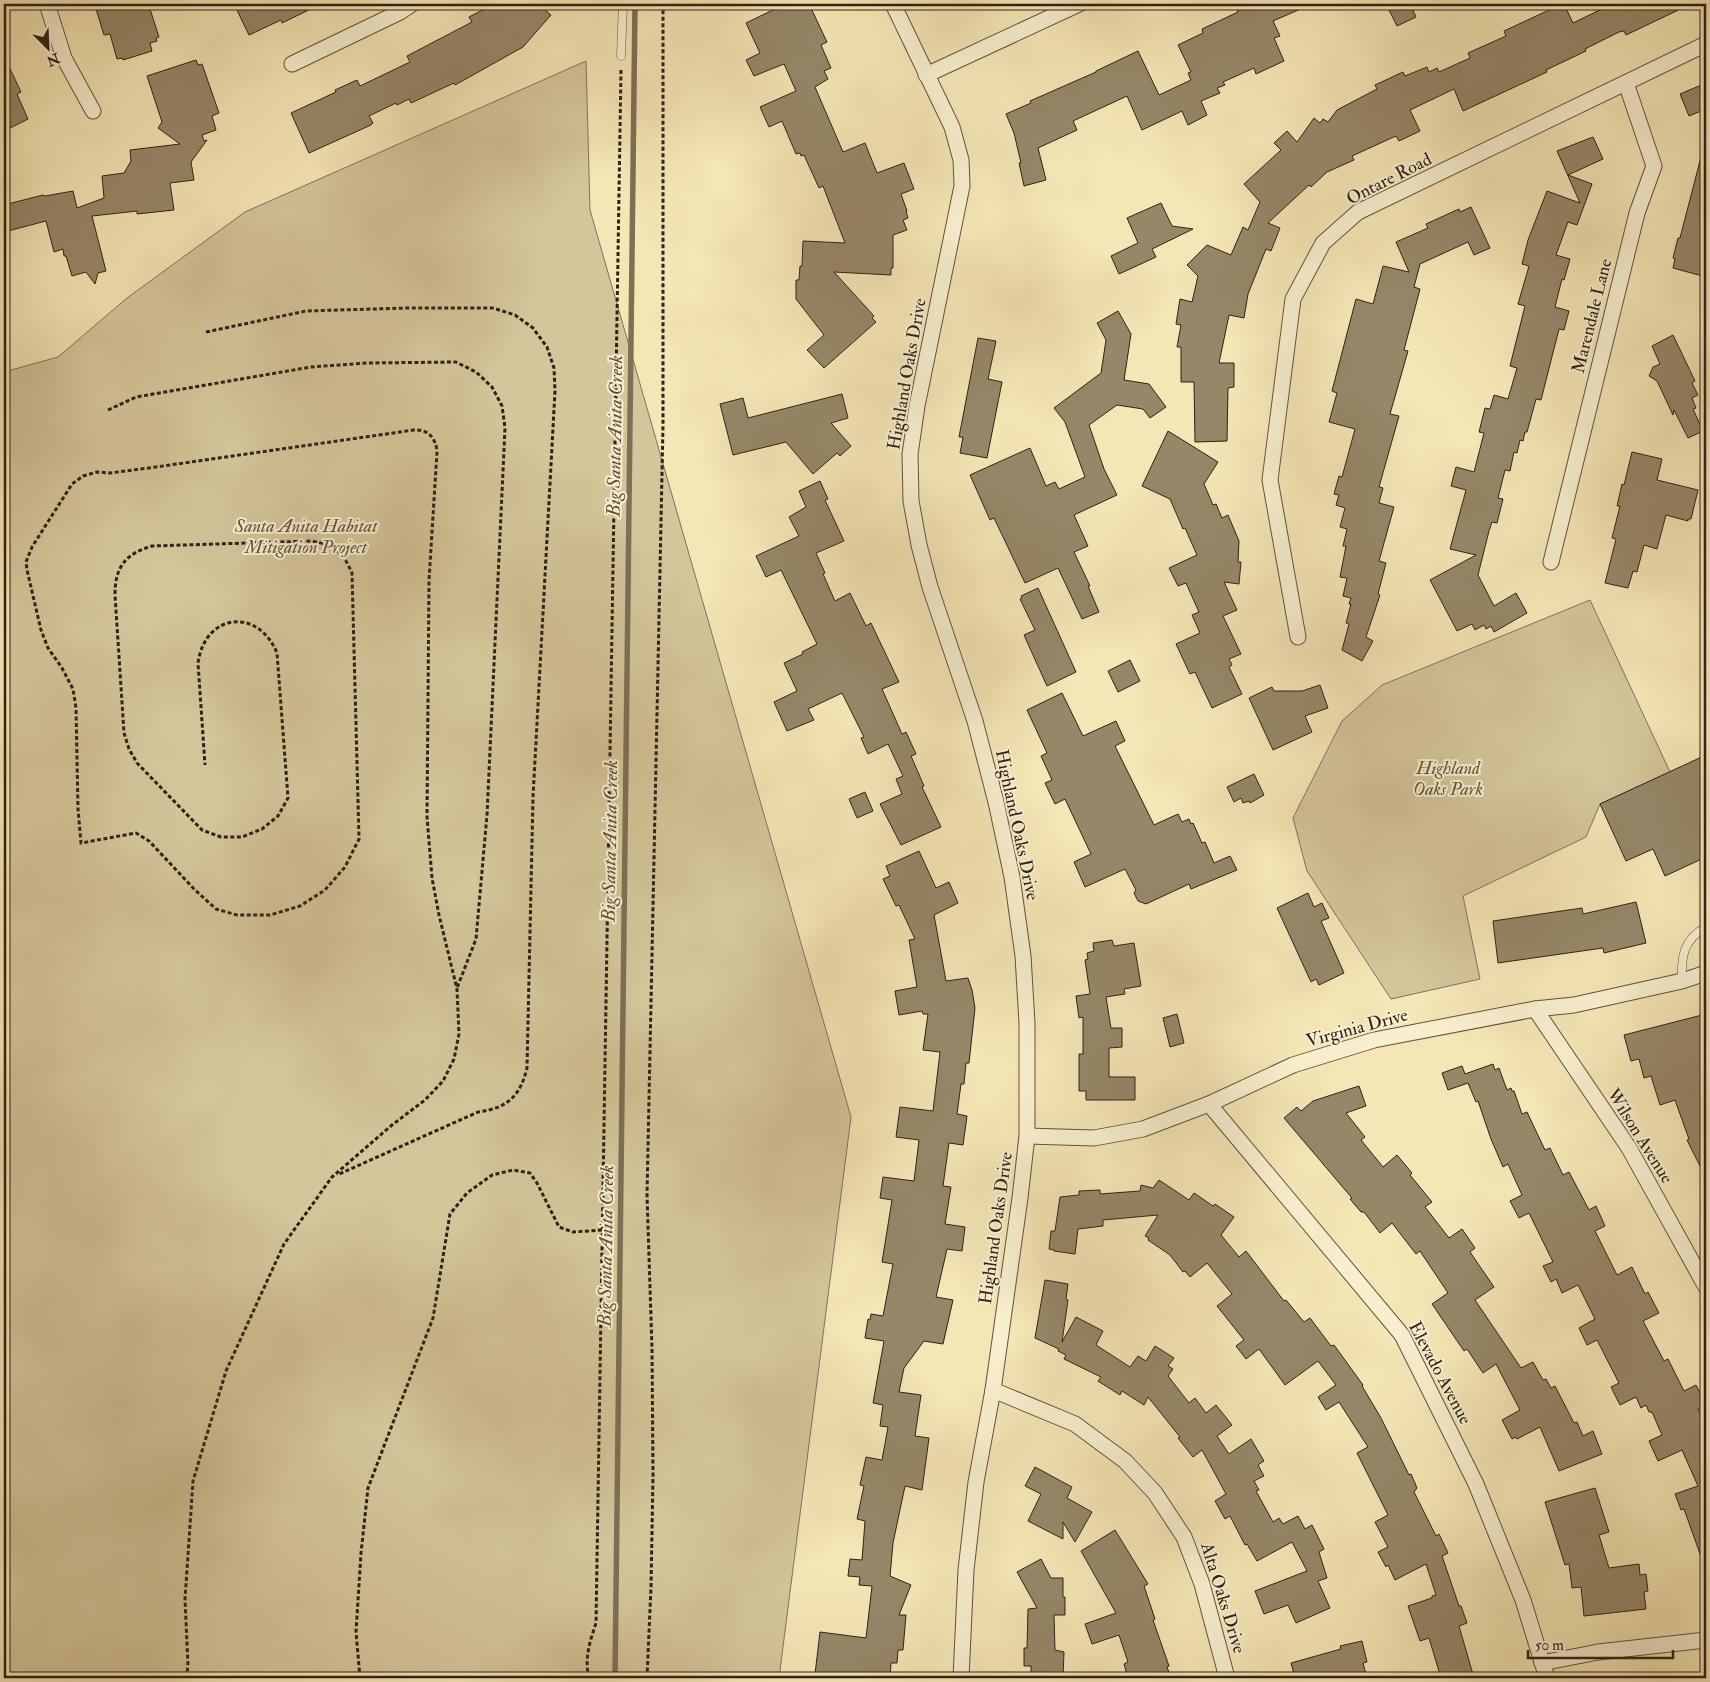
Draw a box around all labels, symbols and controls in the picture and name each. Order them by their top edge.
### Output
north arrow [22,22,72,72]
text: N [43,49,63,70]
street label: Ontare Road [1343,148,1436,210]
street label: Marendale Lane [1567,256,1617,376]
street label: Highland Oaks Drive [882,296,932,452]
water label: Big Santa Anita Creek [602,355,628,518]
park label: Santa Anita Habitat Mitigation Project [234,515,378,559]
street label: Highland Oaks Drive [990,748,1044,903]
park label: Highland Oaks Park [1413,757,1483,801]
water label: Big Santa Anita Creek [597,760,623,923]
street label: Virginia Drive [1304,1003,1411,1053]
street label: Wilson Avenue [1601,1083,1679,1188]
street label: Highland Oaks Drive [974,1150,1018,1306]
water label: Big Santa Anita Creek [593,1165,619,1328]
street label: Elevado Avenue [1403,1317,1477,1429]
street label: Alta Oaks Drive [1195,1539,1251,1657]
scale bar [1528,1627,1672,1659]
text: 50 m [1535,1636,1564,1655]

